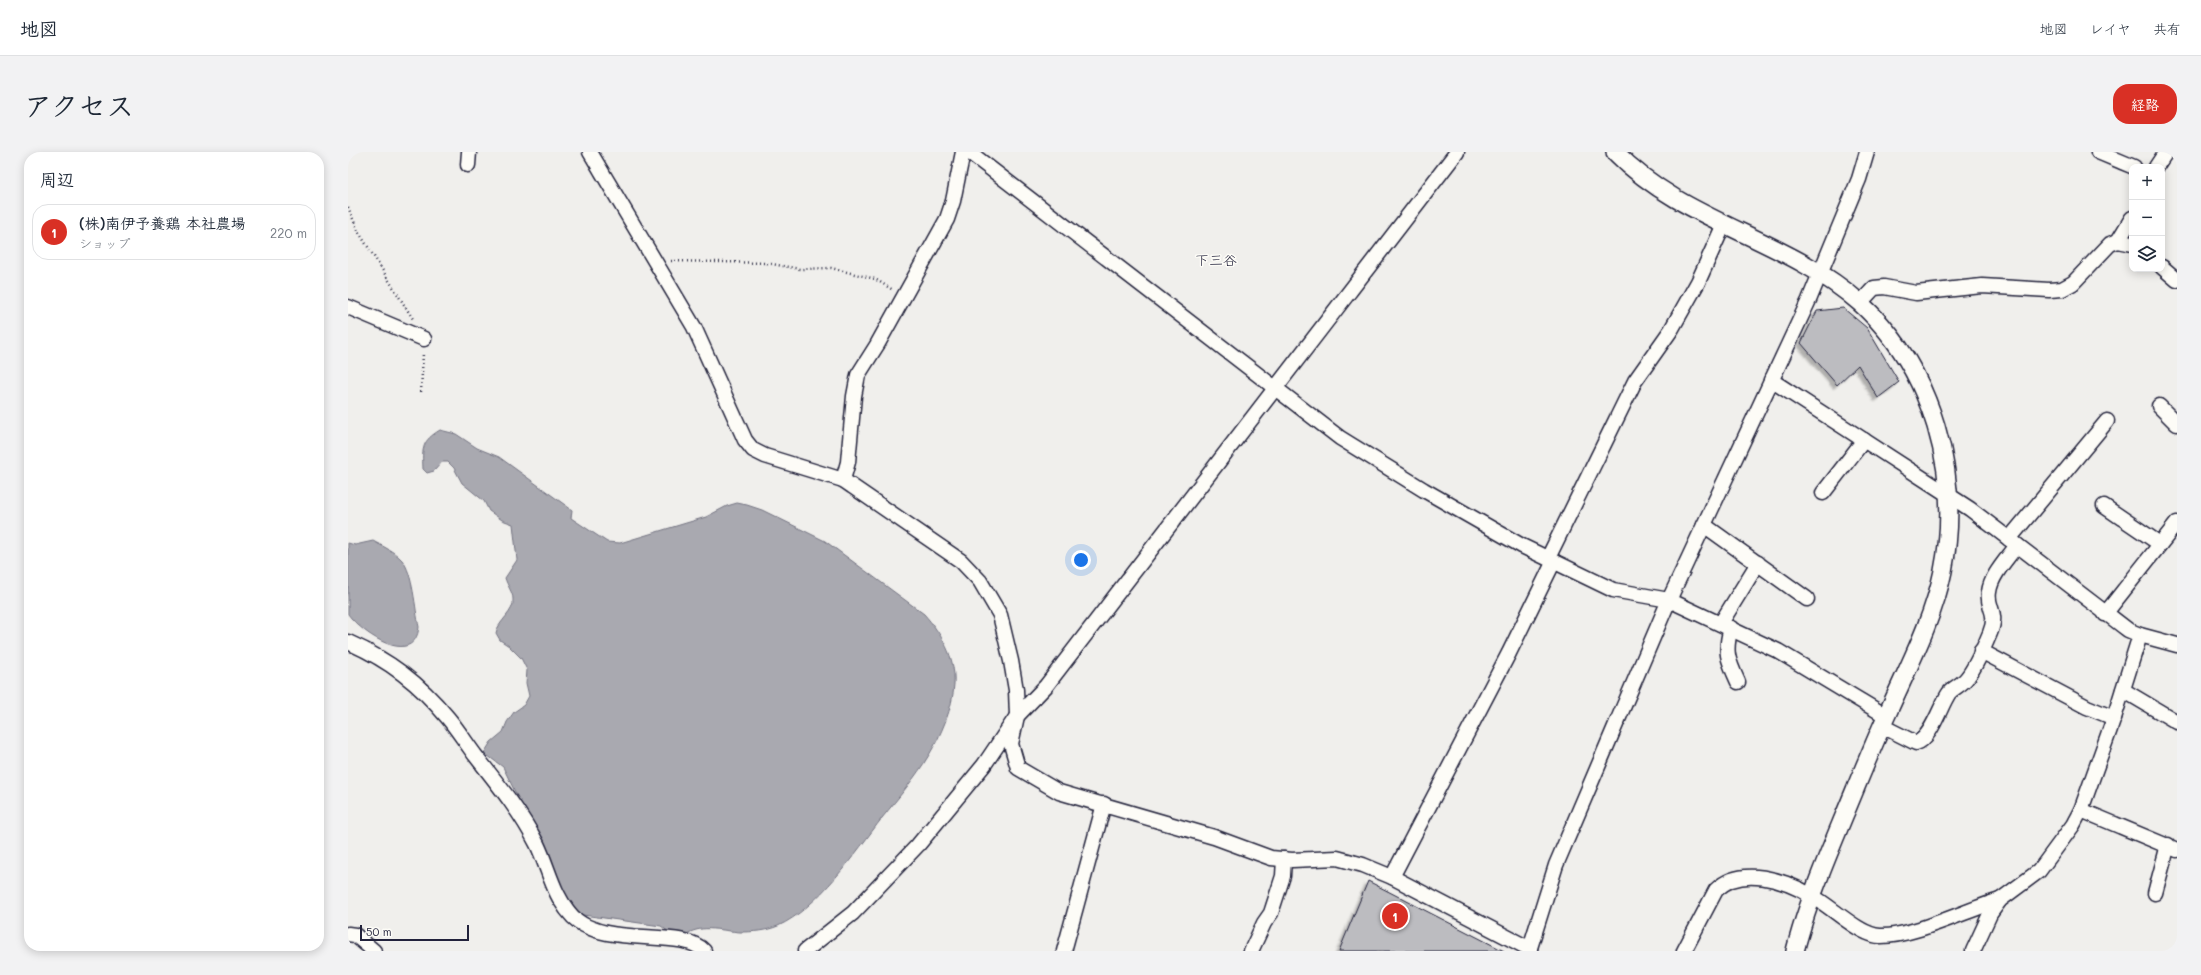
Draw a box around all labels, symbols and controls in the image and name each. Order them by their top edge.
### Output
text: 地図 [20,16,58,41]
text: 地図 [2040,19,2068,38]
text: レイヤ [2090,19,2131,38]
text: 共有 [2153,19,2181,38]
button: 経路 [2113,84,2177,124]
text: アクセス [24,87,134,123]
map controls [2129,164,2165,272]
button: + [2129,164,2165,200]
text: 周辺 [40,168,74,190]
button: − [2129,200,2165,236]
text: (株)南伊予養鶏 本社農場 [79,213,246,233]
text: 1 [51,224,57,241]
text: 220 m [270,224,307,241]
text: ショップ [79,234,130,251]
button: layers [2129,236,2165,272]
district label: 下三谷 [1195,250,1237,269]
your location [1071,550,1091,570]
pin: 1 [1382,901,1408,931]
scale bar [360,923,469,942]
text: 50 m [366,924,392,939]

